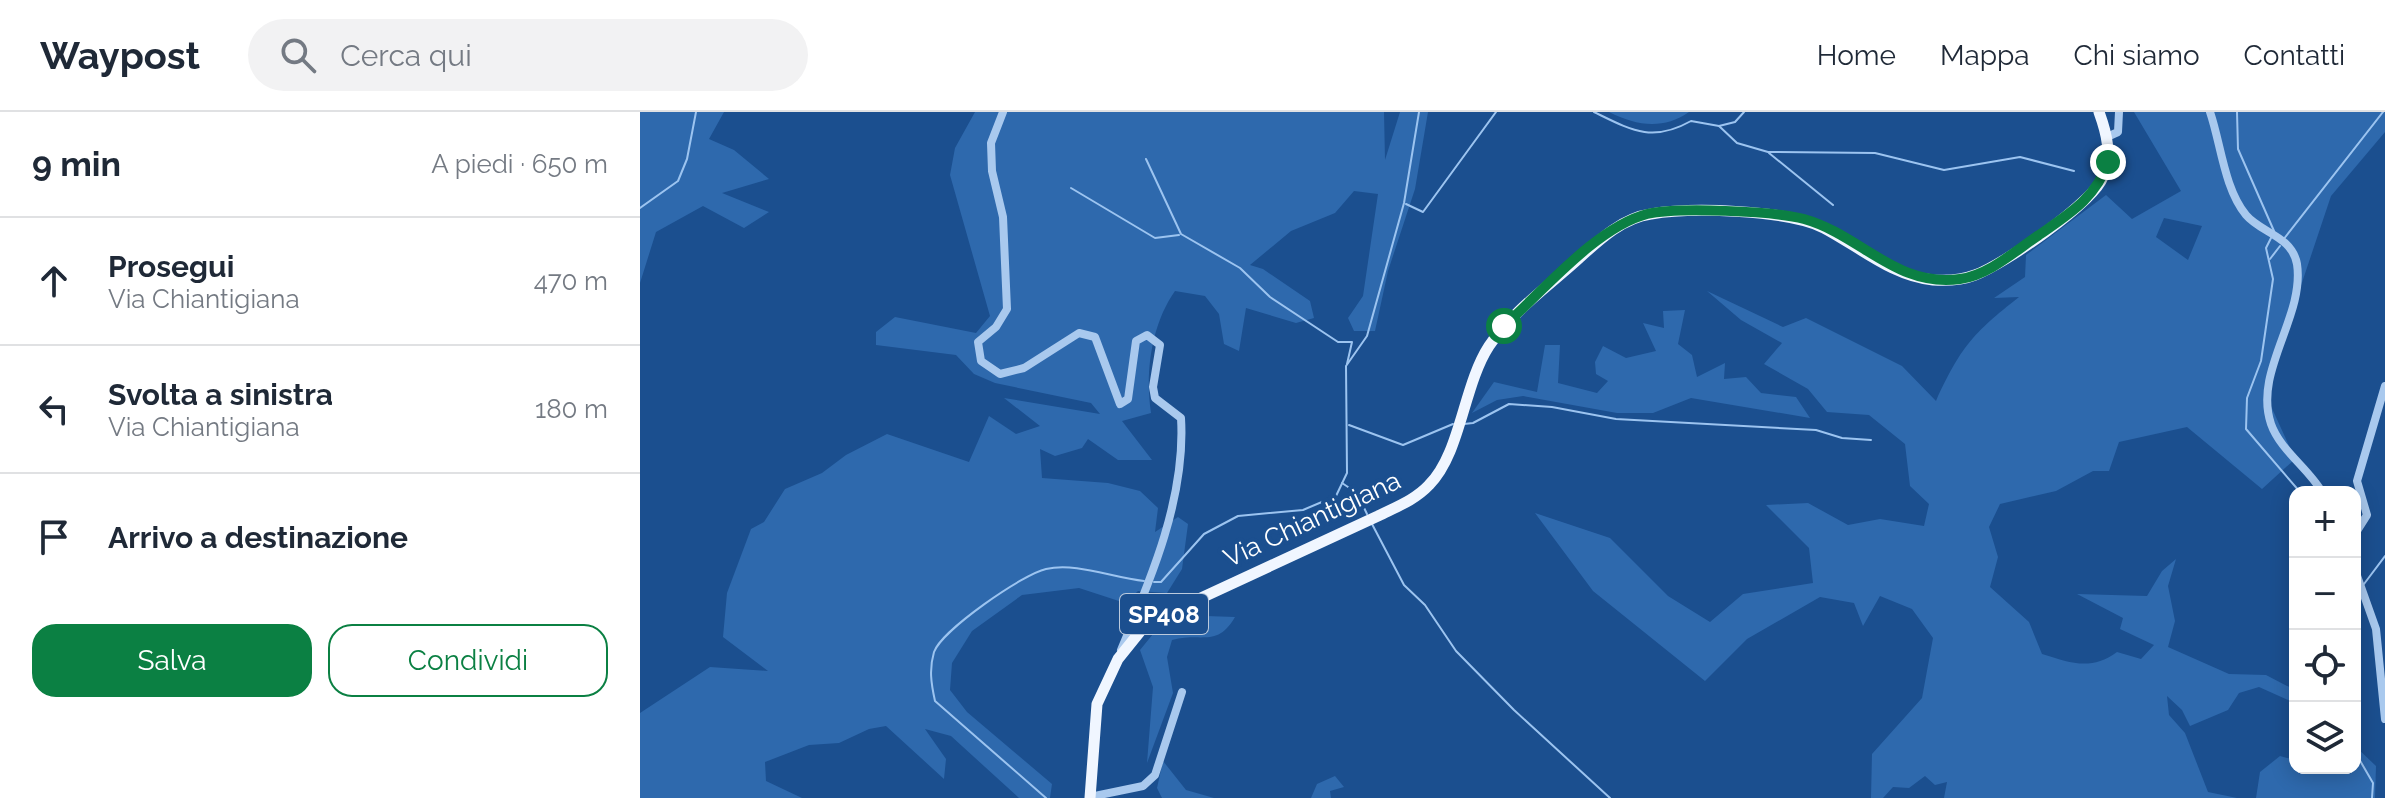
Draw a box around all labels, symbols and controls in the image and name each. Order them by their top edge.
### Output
search box [248,19,808,91]
text: Waypost [40,33,200,78]
icon: search [276,33,320,77]
text: Cerca qui [340,38,472,73]
text: Home [1817,39,1896,72]
text: Mappa [1940,39,2029,72]
text: Chi siamo [2073,39,2200,72]
text: Contatti [2244,39,2345,72]
text: 9 min [32,144,121,184]
route end [2090,144,2126,180]
text: A piedi · 650 m [431,149,608,179]
text: Prosegui [108,249,234,284]
icon: ahead [32,259,76,303]
text: 470 m [534,266,608,296]
text: Via Chiantigiana [108,284,300,314]
route start [1486,308,1522,344]
text: Svolta a sinistra [108,377,333,412]
icon: left [32,387,76,431]
text: 180 m [535,394,608,424]
text: Via Chiantigiana [108,412,300,442]
street label: Via Chiantigiana [1219,465,1405,573]
map controls [2289,486,2361,774]
button: + [2289,486,2361,558]
icon: arrive [32,515,76,559]
text: Arrivo a destinazione [108,520,408,555]
button: − [2289,558,2361,630]
road number: SP408 [1120,594,1208,634]
button: Salva [32,624,312,697]
button: Condividi [328,624,608,697]
button: locate [2289,630,2361,702]
button: layers [2289,702,2361,774]

